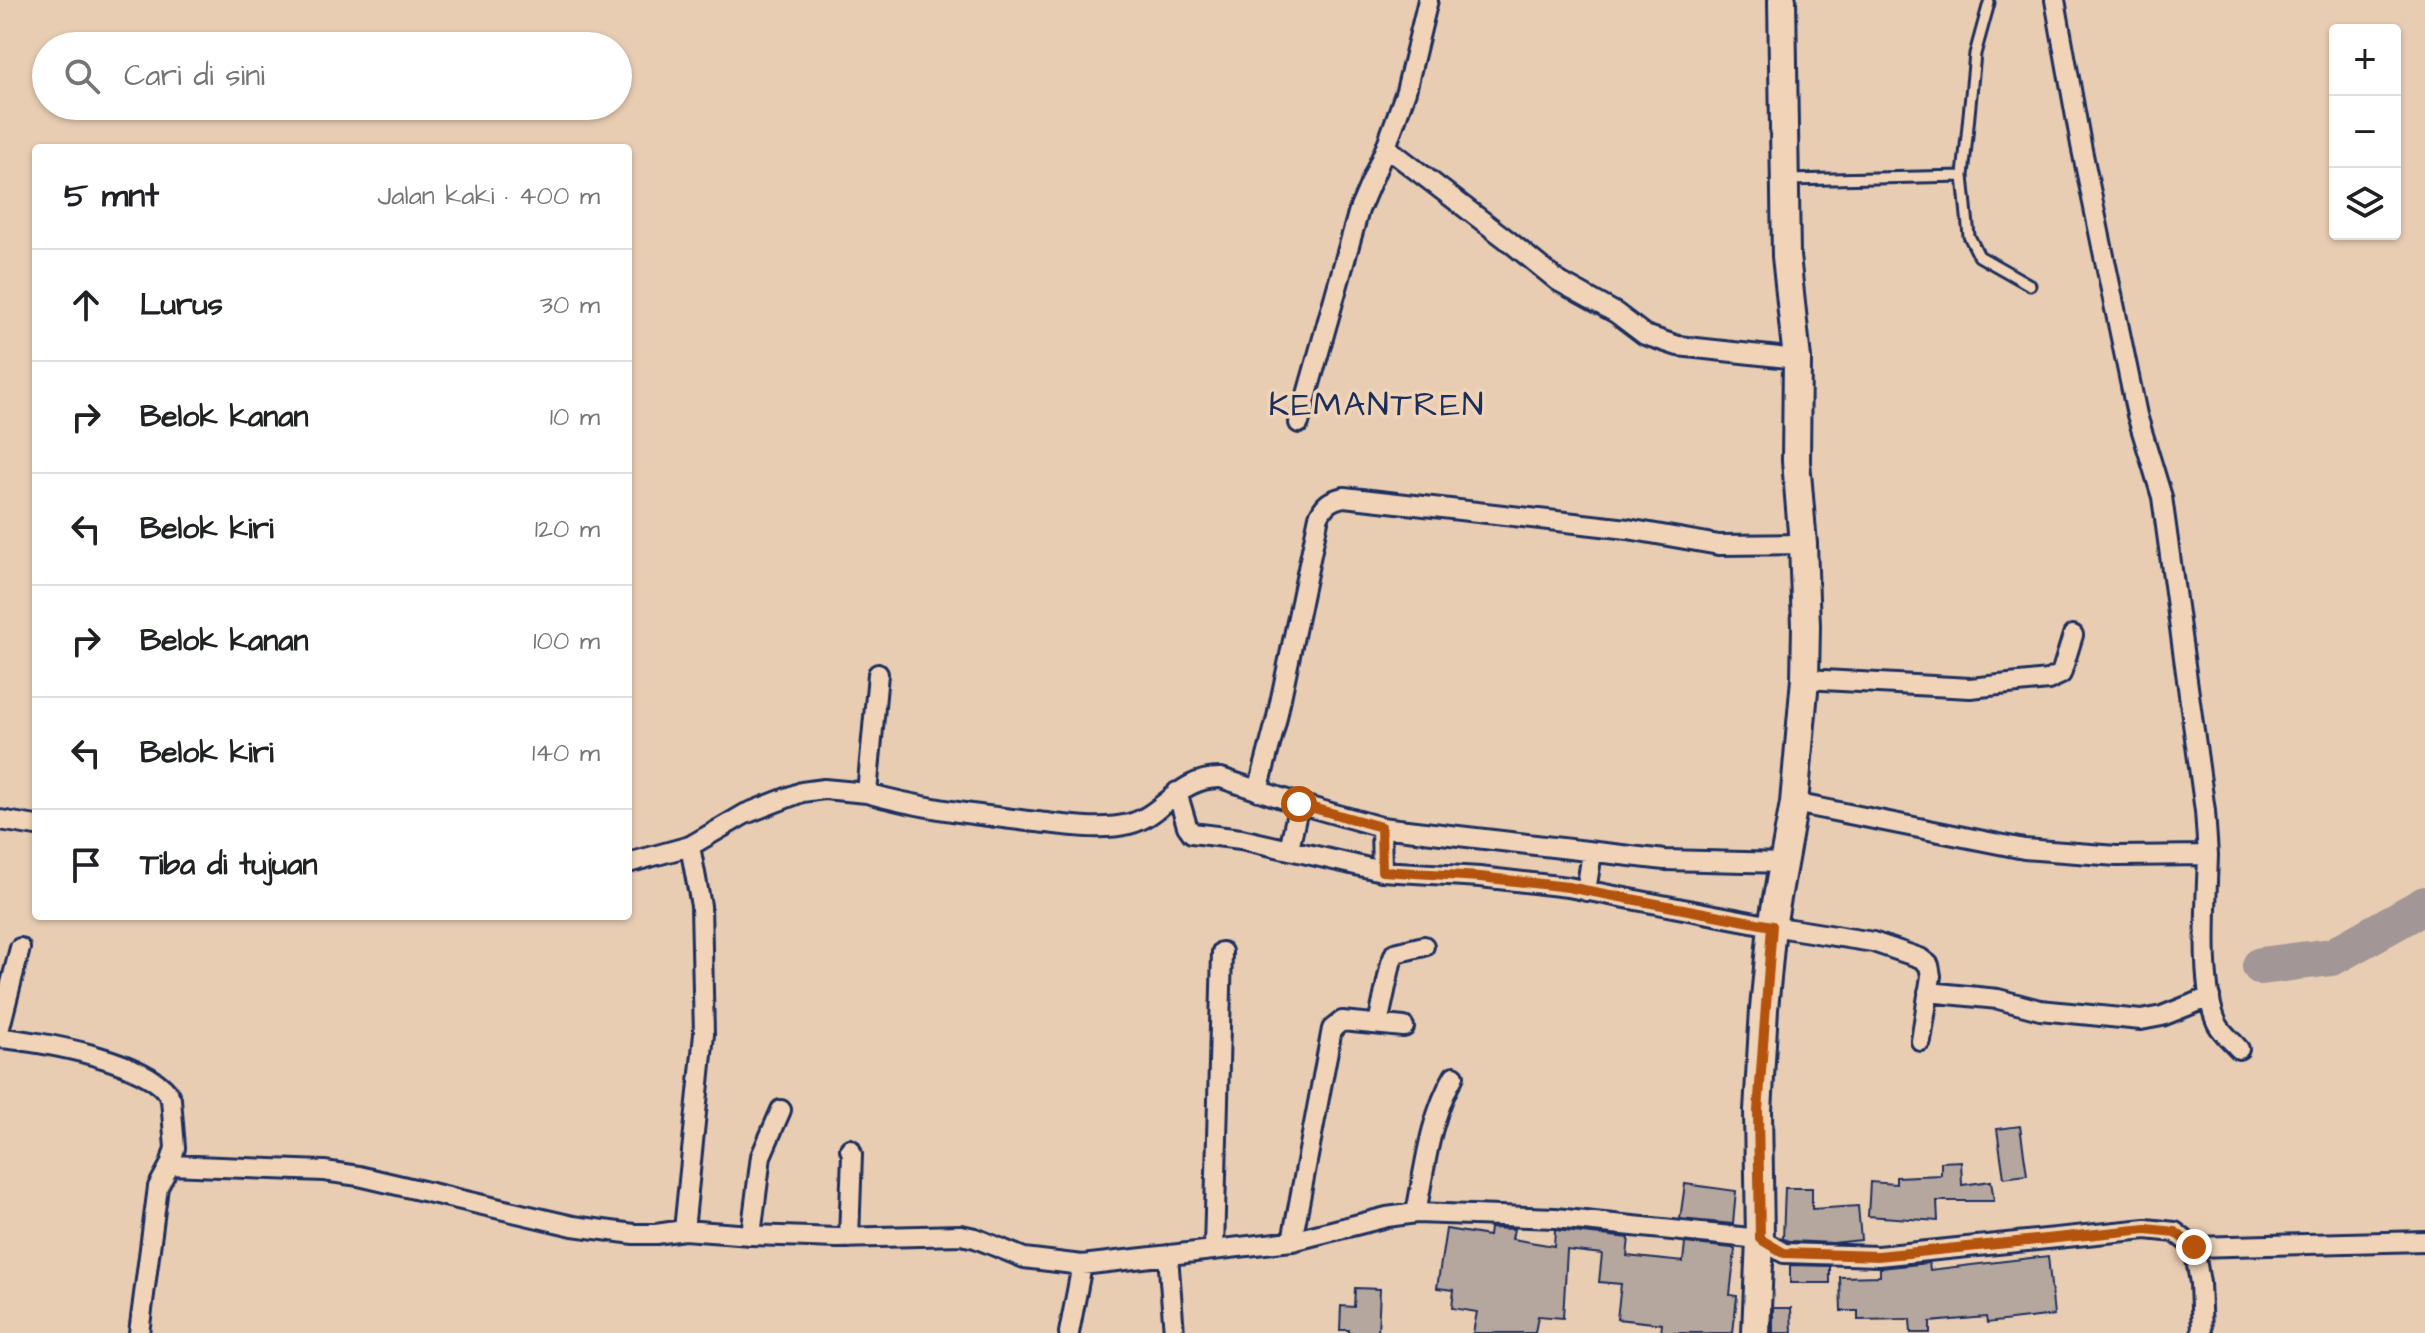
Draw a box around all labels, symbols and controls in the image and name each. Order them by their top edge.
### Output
map controls [2329,24,2401,240]
button: + [2329,24,2401,96]
search box [32,32,632,120]
icon: search [60,54,104,98]
text: Cari di sini [124,55,265,97]
button: − [2329,96,2401,168]
button: layers [2329,168,2401,240]
text: 5 mnt [64,172,159,220]
text: Jalan kaki · 400 m [378,178,600,214]
icon: ahead [64,283,108,327]
text: Lurus [140,284,223,326]
text: 30 m [540,287,600,323]
district label: KEMANTREN [1269,381,1485,429]
icon: right [64,395,108,439]
text: Belok kanan [140,396,309,438]
text: 10 m [550,399,600,435]
icon: left [64,507,108,551]
text: Belok kiri [140,508,274,550]
text: 120 m [535,511,600,547]
icon: right [64,619,108,663]
text: Belok kanan [140,620,309,662]
text: 100 m [533,623,600,659]
icon: left [64,731,108,775]
text: Belok kiri [140,732,274,774]
text: 140 m [532,735,600,771]
route start [1281,786,1317,822]
icon: arrive [64,843,108,887]
text: Tiba di tujuan [140,844,317,886]
route end [2176,1229,2212,1265]

